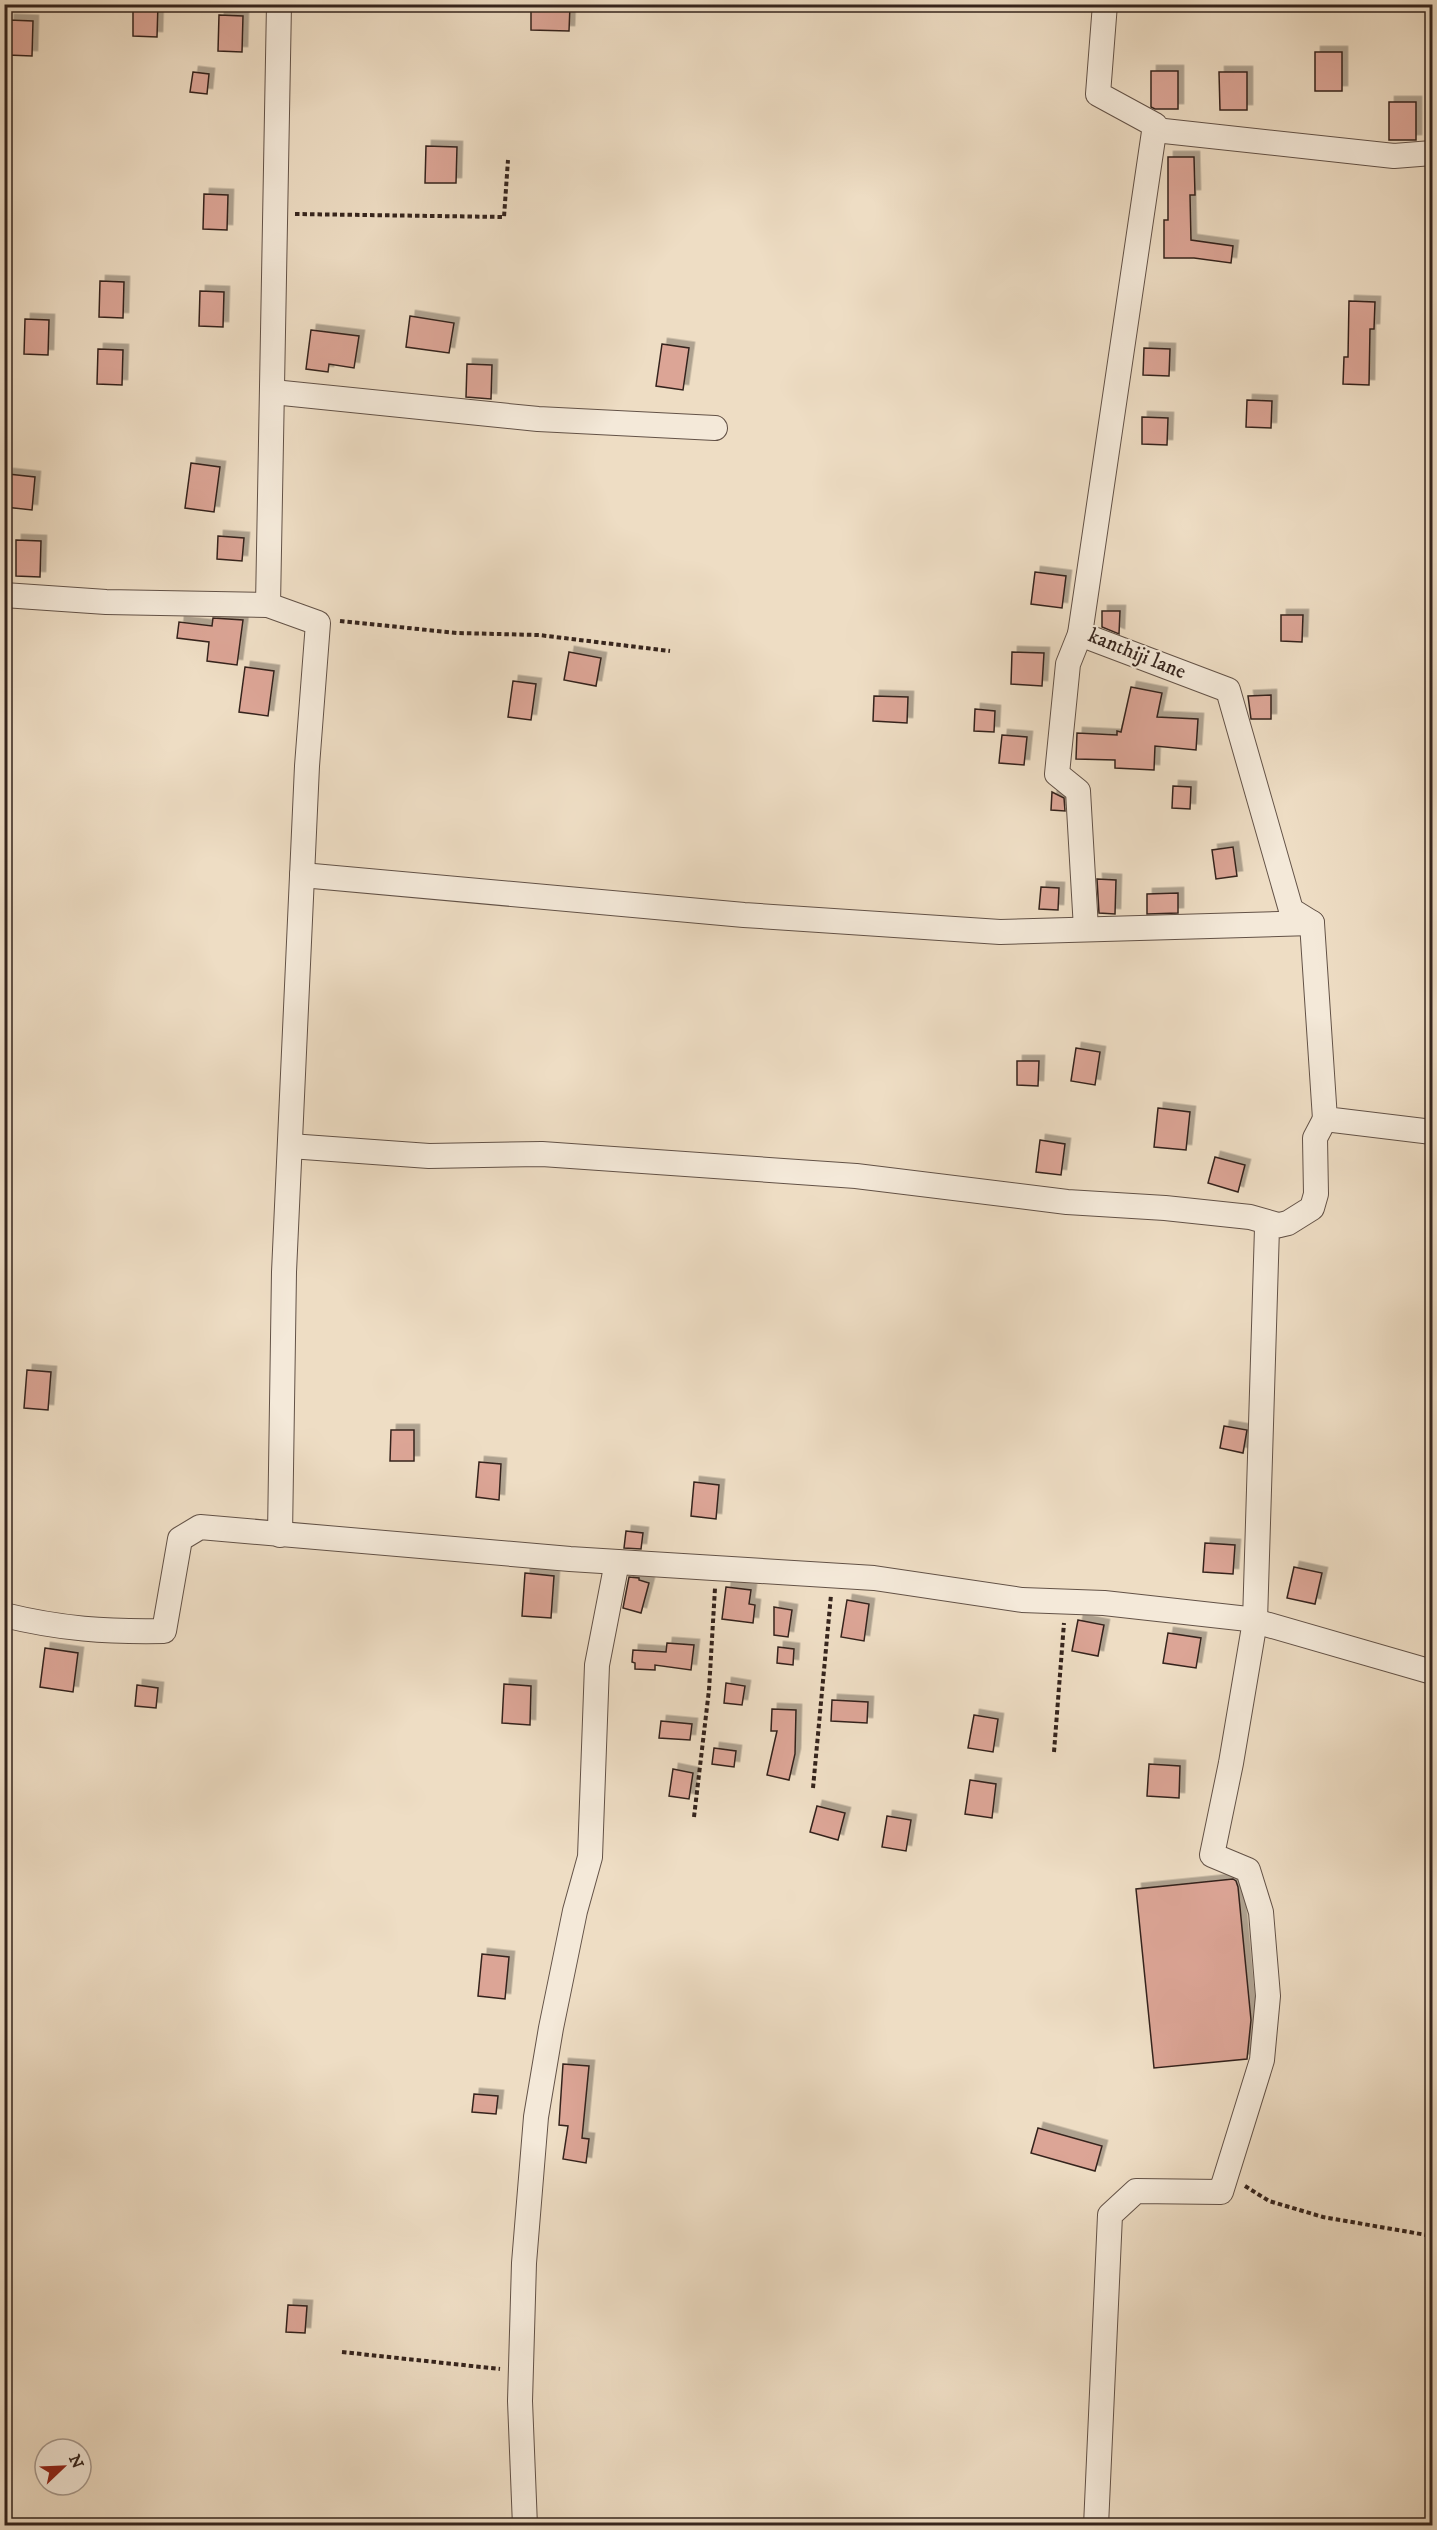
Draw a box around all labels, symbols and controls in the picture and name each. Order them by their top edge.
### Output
street label: kanthiji lane [1084,623,1190,685]
north arrow [33,2437,93,2497]
text: N [64,2452,88,2471]

